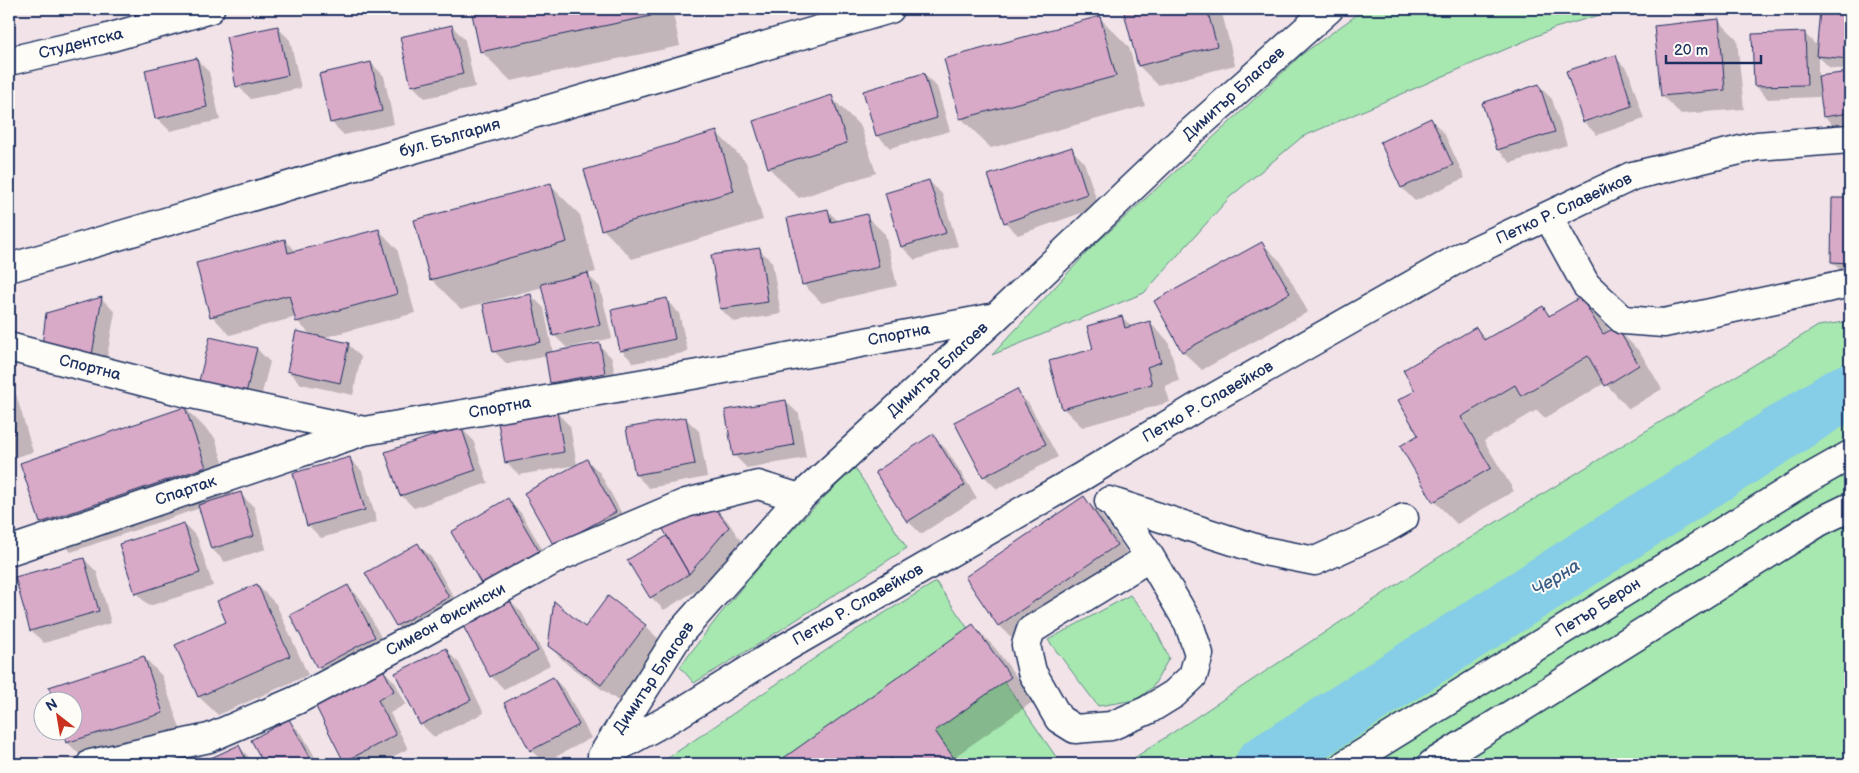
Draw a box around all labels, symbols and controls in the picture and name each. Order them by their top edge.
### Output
street label: Студентска [37,24,126,64]
scale bar [1666,32,1762,64]
text: 20 m [1674,41,1708,60]
street label: Димитър Благоев [1179,43,1289,145]
street label: бул. България [397,115,503,161]
street label: Петко Р. Славейков [1493,169,1635,249]
street label: Димитър Благоев [884,318,993,421]
street label: Спортна [866,320,932,350]
street label: Спортна [57,351,123,385]
street label: Петко Р. Славейков [1139,357,1277,447]
street label: Спортна [467,393,533,423]
street label: Спартак [153,472,219,510]
water label: Черна [1528,555,1584,601]
street label: Петко Р. Славейков [789,560,927,650]
street label: Петър Берон [1552,574,1644,642]
street label: Симеон Фисински [383,579,509,661]
street label: Димитър Благоев [610,618,699,737]
north arrow [32,690,82,740]
text: N [43,695,60,715]

